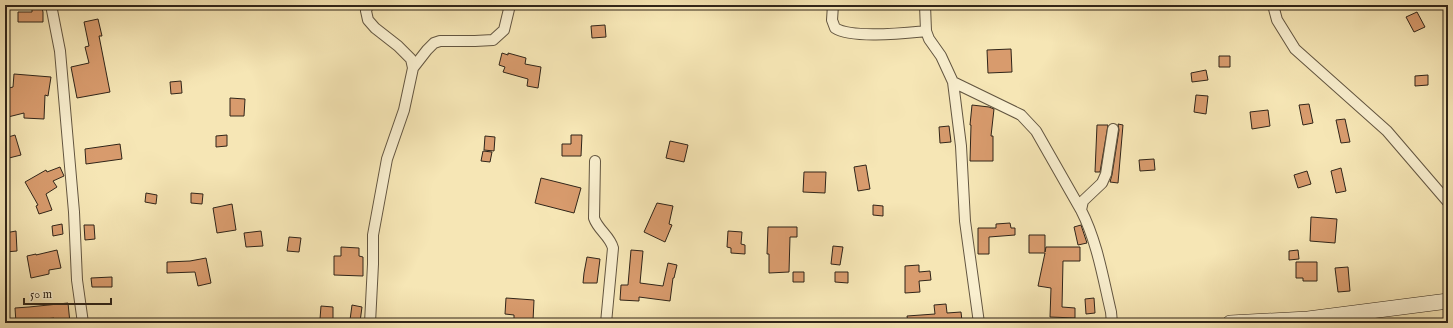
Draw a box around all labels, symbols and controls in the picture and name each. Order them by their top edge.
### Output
scale bar [24,280,111,306]
text: 50 m [30,287,52,302]

